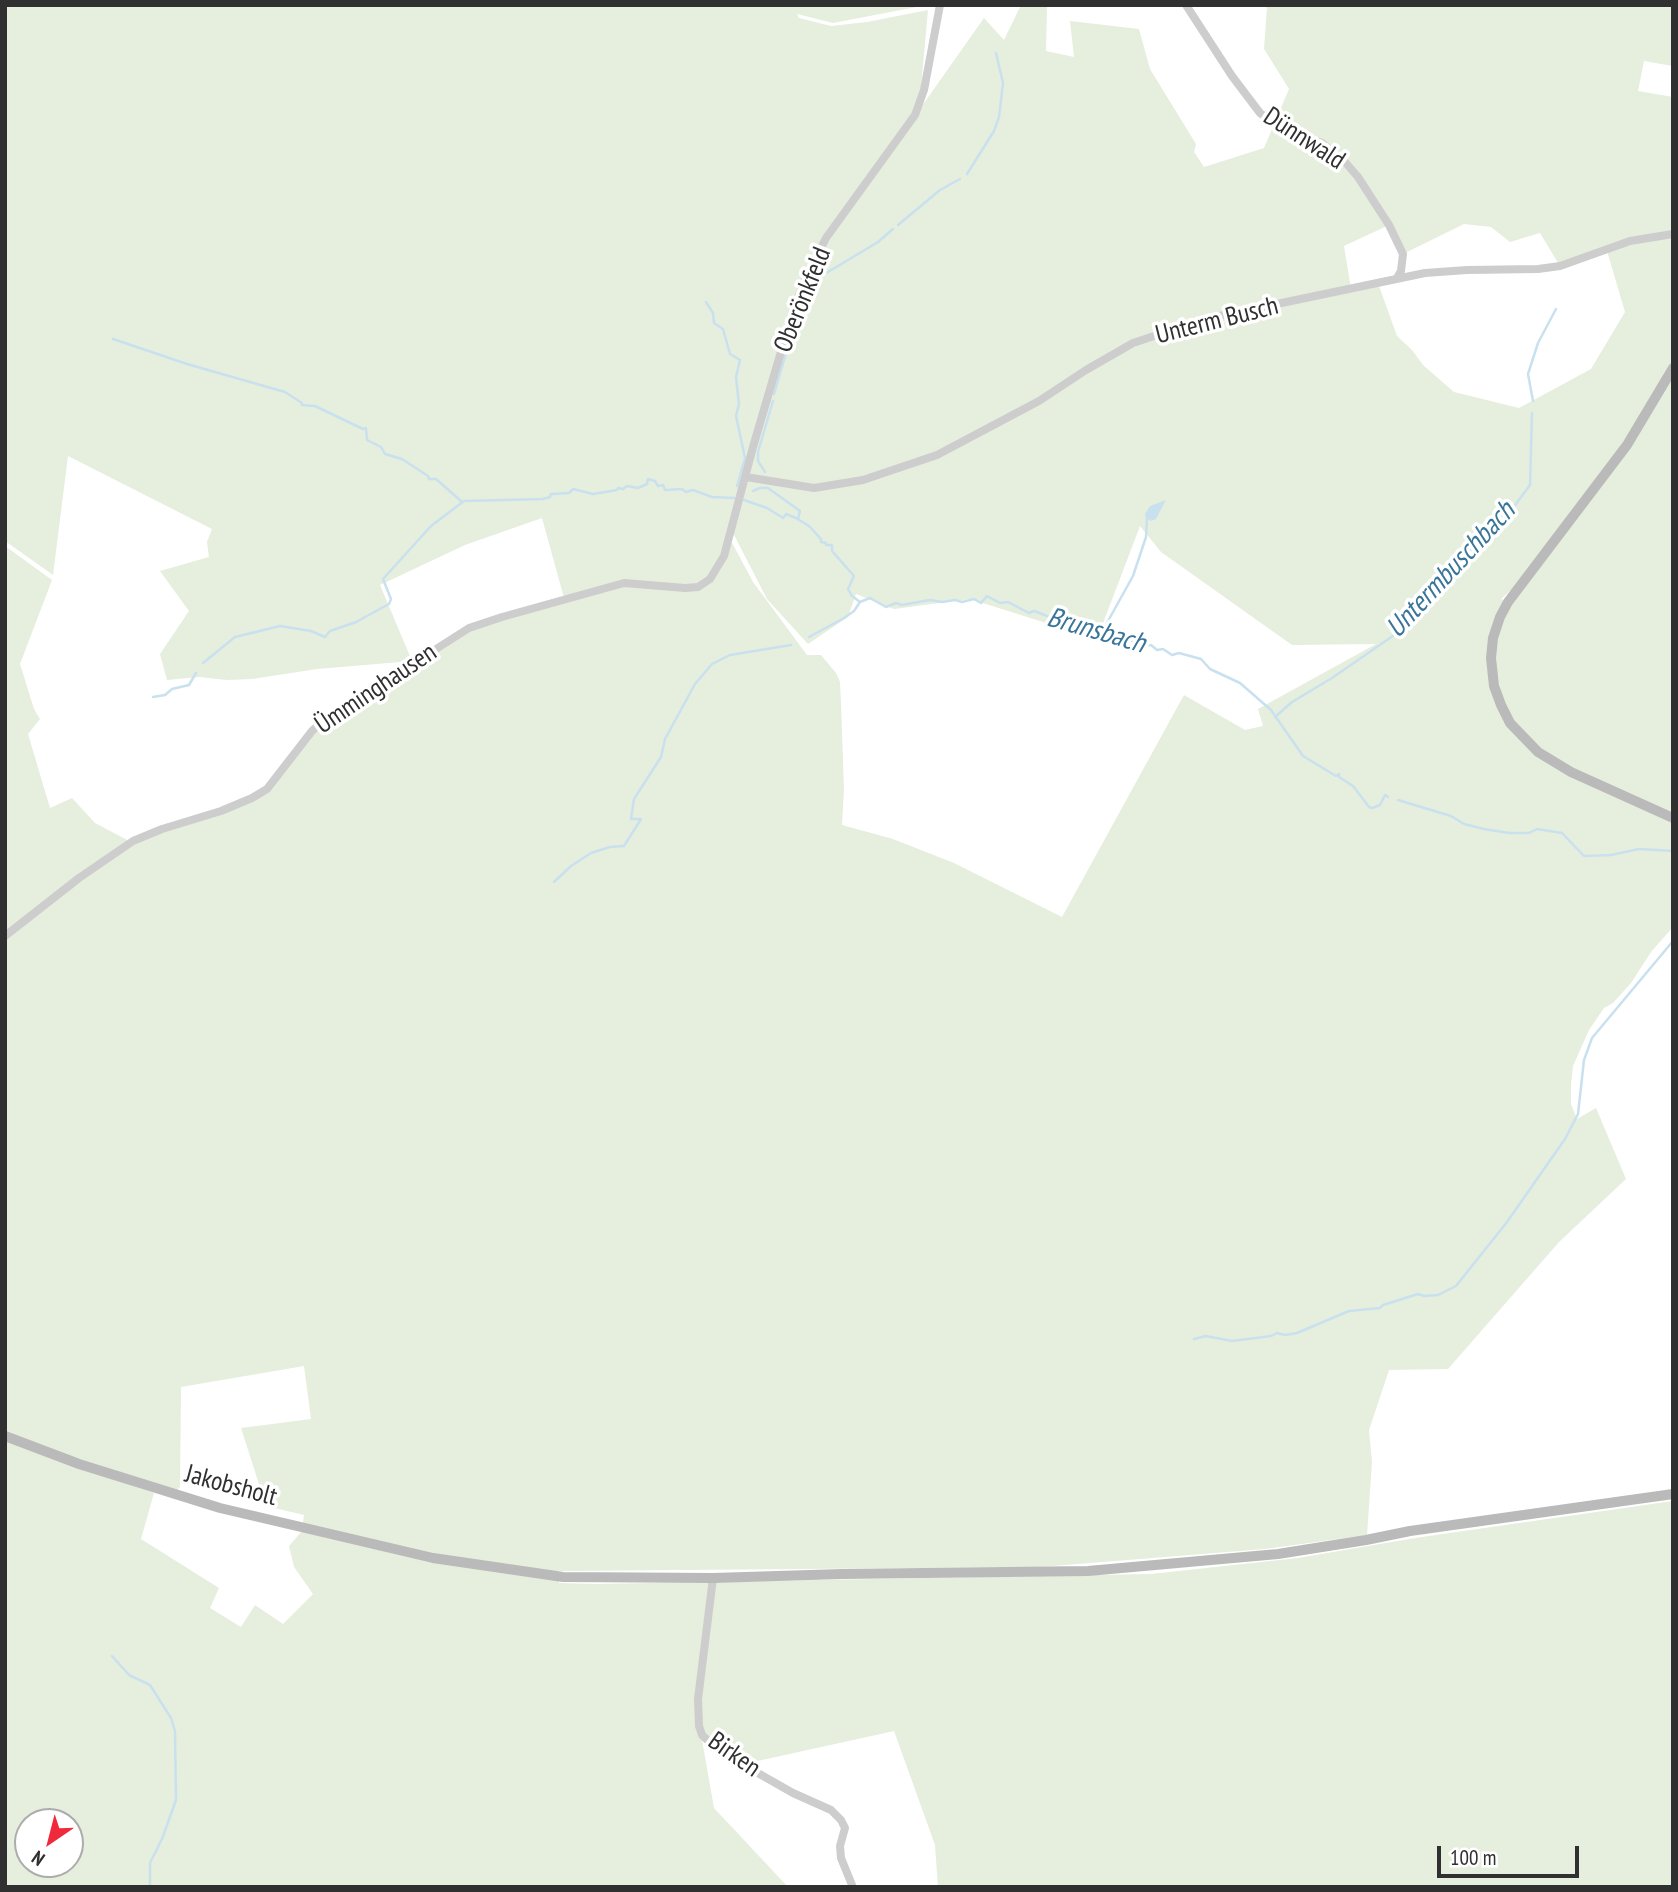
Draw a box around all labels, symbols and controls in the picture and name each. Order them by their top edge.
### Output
street label: Dünnwald [1257,101,1351,177]
street label: Oberönkfeld [768,243,838,357]
street label: Unterm Busch [1152,291,1282,351]
water label: Untermbuschbach [1380,495,1522,645]
water label: Brunsbach [1043,601,1149,661]
street label: Ümminghausen [309,637,443,741]
street label: Jakobsholt [182,1459,280,1513]
street label: Birken [702,1726,766,1784]
north arrow [14,1808,84,1878]
scale bar [1440,1832,1582,1876]
text: 100 m [1450,1844,1496,1871]
text: N [27,1846,49,1871]

